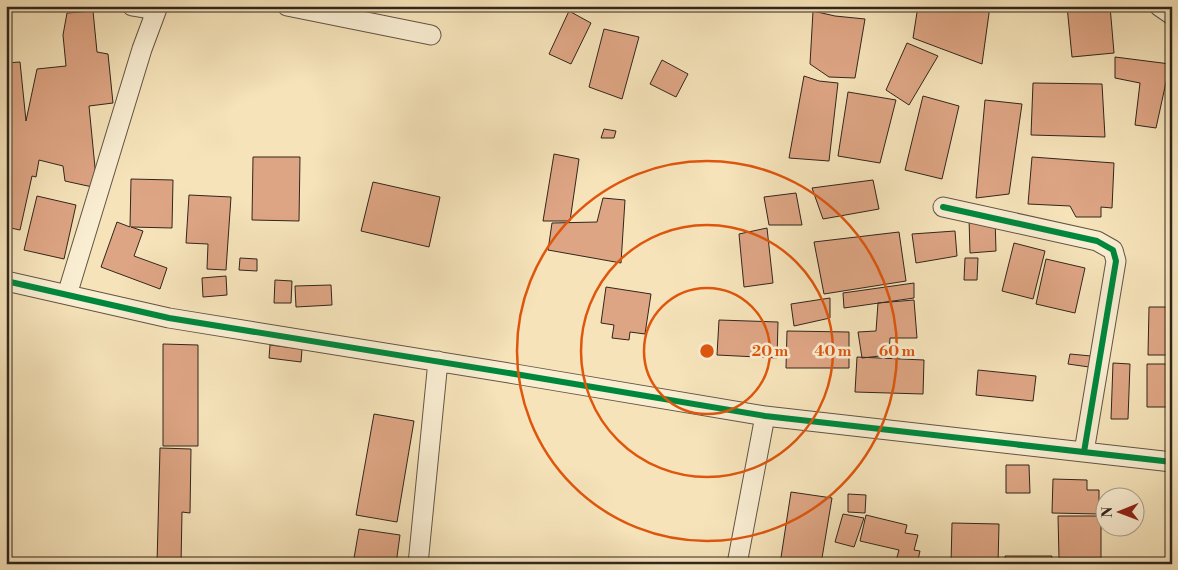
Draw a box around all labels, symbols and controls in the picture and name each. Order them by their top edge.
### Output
centre of rings [698,342,716,360]
text: 20 m [752,342,789,361]
text: 40 m [814,342,852,361]
text: 60 m [879,342,916,361]
north arrow [1096,488,1146,538]
text: N [1099,507,1117,518]

